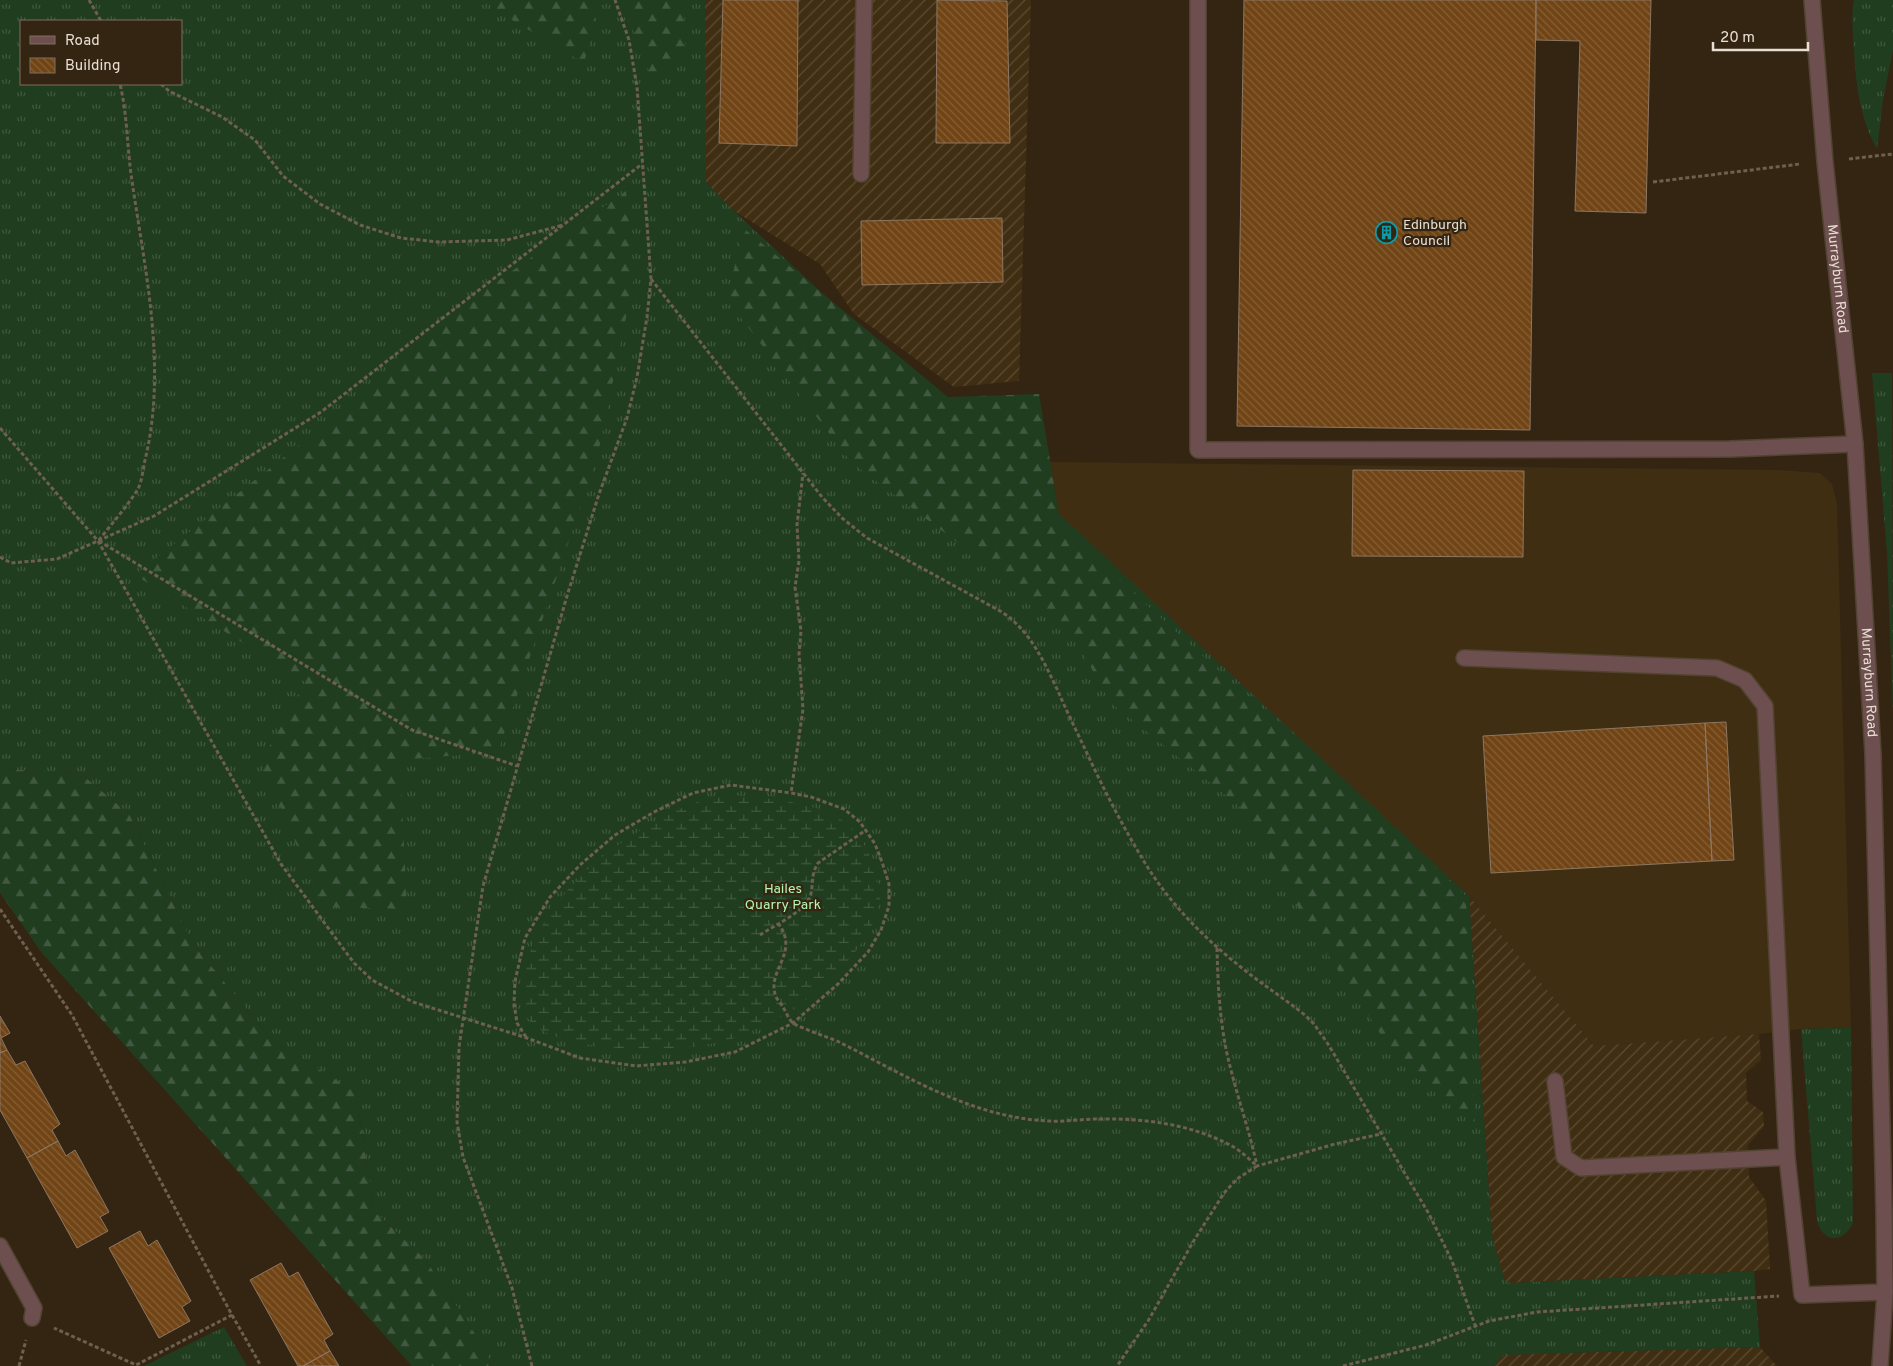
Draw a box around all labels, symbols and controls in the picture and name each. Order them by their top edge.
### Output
legend [20,20,182,85]
scale bar [1713,20,1808,52]
text: 20 m [1720,29,1755,48]
text: Road [65,32,100,51]
text: Building [65,57,120,76]
place label: Edinburgh Council [1403,217,1467,250]
building icon: Edinburgh Council [1375,221,1399,245]
street label: Murrayburn Road [1823,224,1852,334]
street label: Murrayburn Road [1857,627,1881,738]
park label: Hailes Quarry Park [745,881,821,914]

